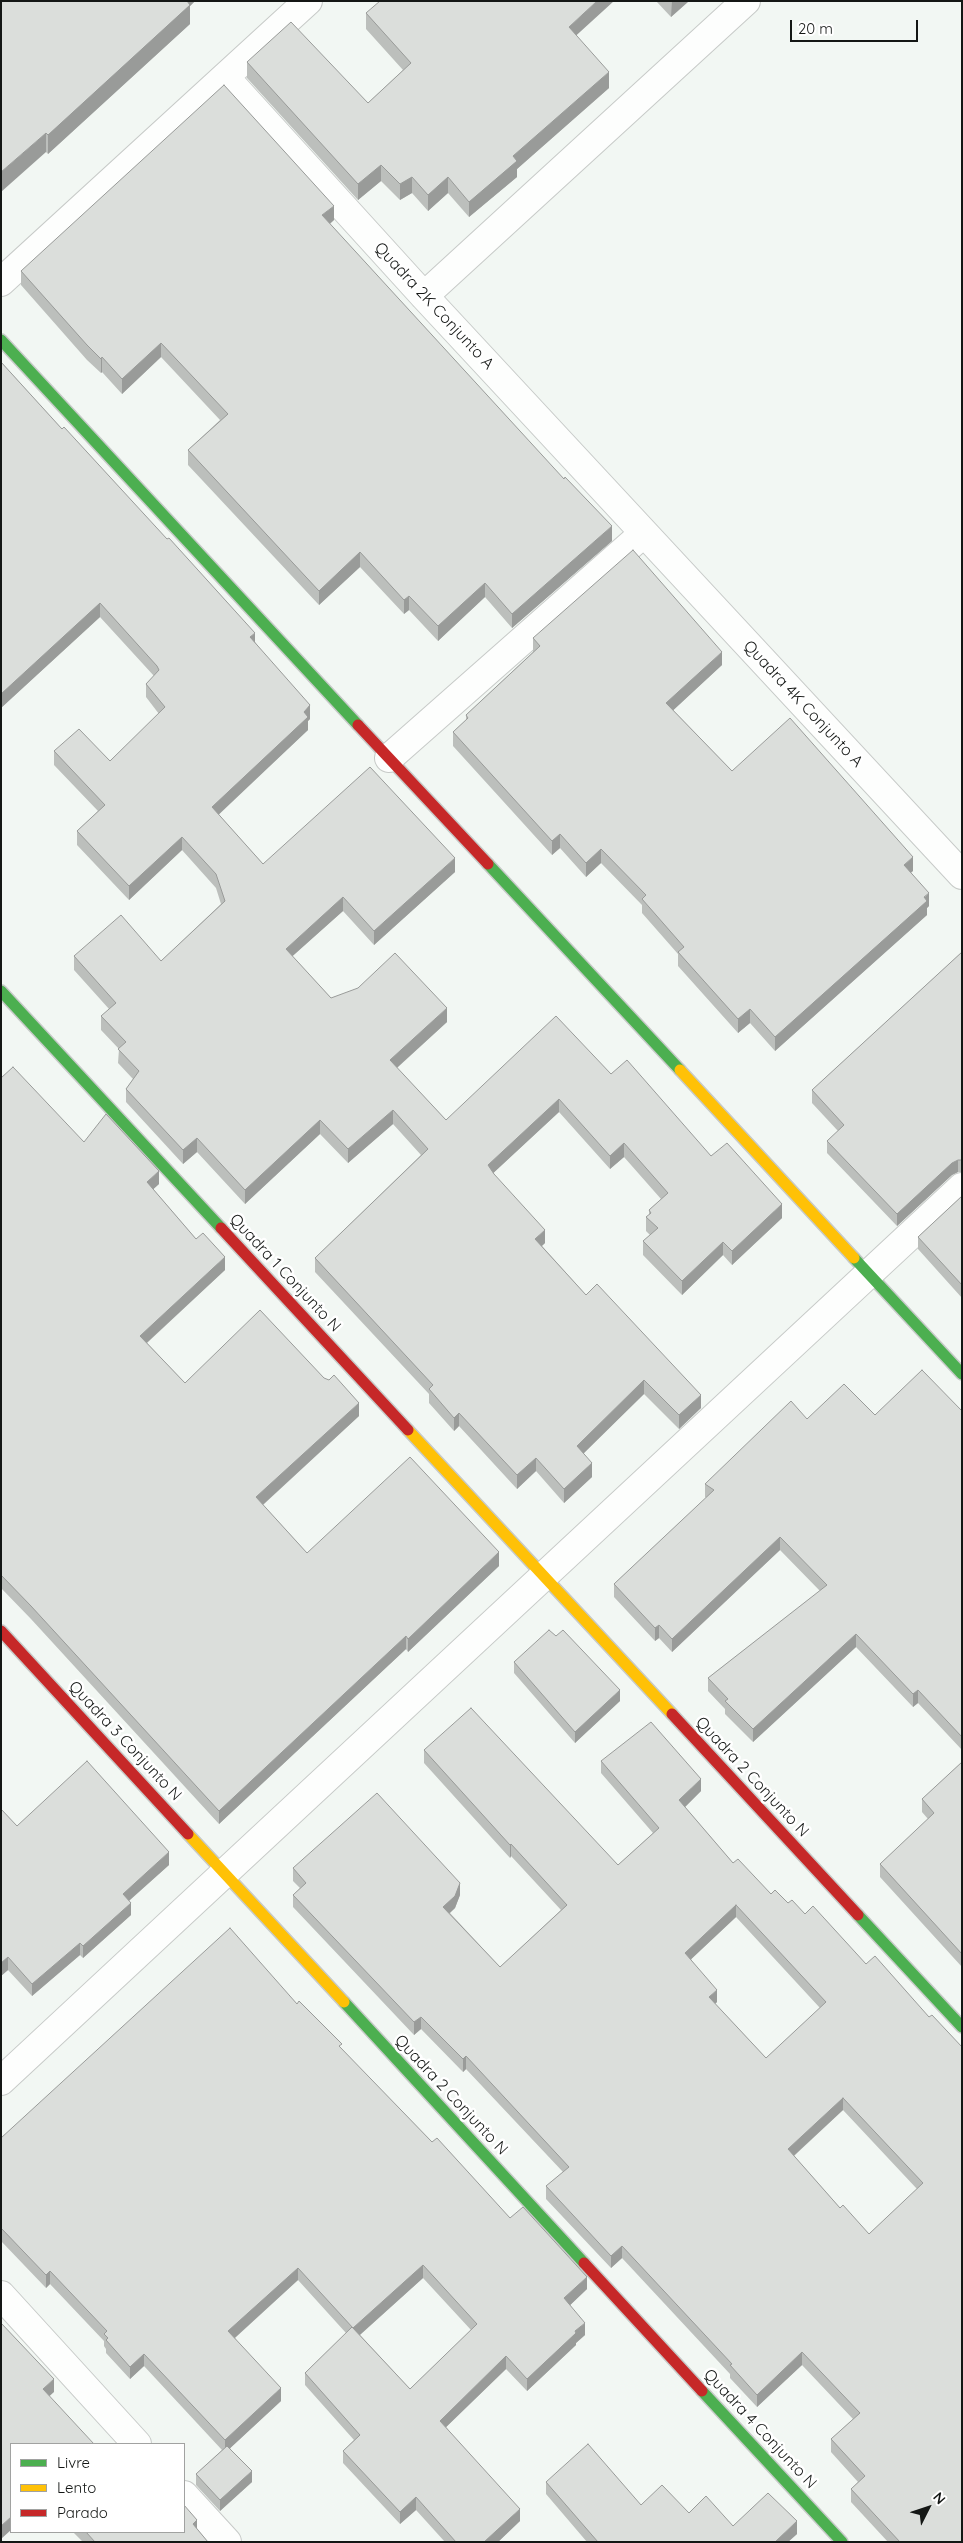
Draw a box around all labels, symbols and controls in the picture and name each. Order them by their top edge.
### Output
scale bar [793,10,920,42]
text: 20 m [798,19,833,38]
street label: Quadra 2K Conjunto A [370,238,498,374]
street label: Quadra 4K Conjunto A [739,637,867,771]
street label: Quadra 1 Conjunto N [225,1210,345,1336]
street label: Quadra 3 Conjunto N [65,1677,185,1805]
street label: Quadra 2 Conjunto N [691,1713,813,1841]
street label: Quadra 2 Conjunto N [390,2031,512,2159]
street label: Quadra 4 Conjunto N [700,2365,820,2493]
legend [10,2443,185,2533]
text: Livre [57,2453,90,2472]
text: Lento [57,2478,96,2497]
north arrow [903,2483,953,2533]
text: N [929,2488,949,2508]
text: Parado [57,2503,108,2522]

